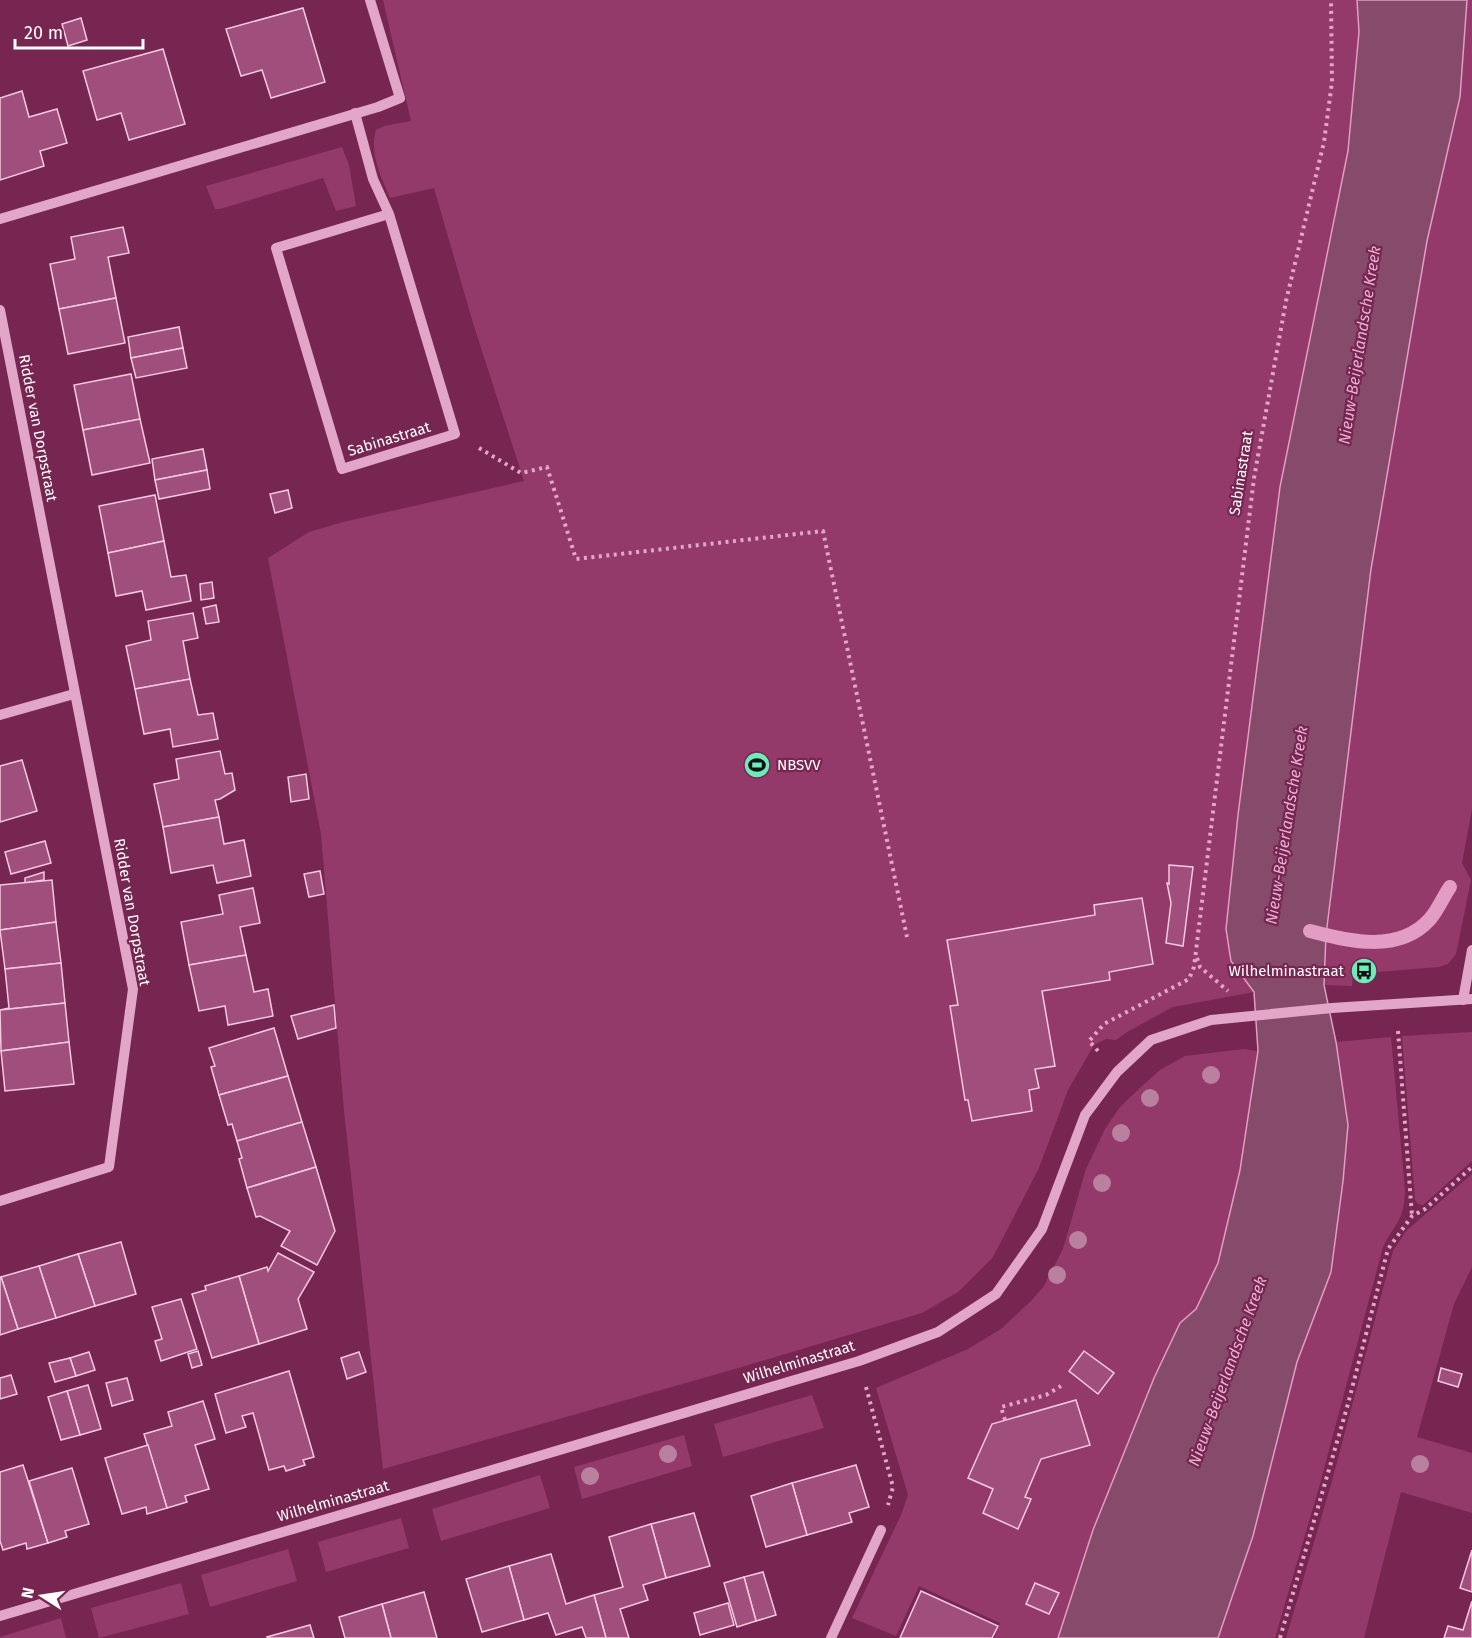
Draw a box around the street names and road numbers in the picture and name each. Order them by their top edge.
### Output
street label: Ridder van Dorpstraat [15,353,61,504]
street label: Sabinastraat [345,418,433,460]
street label: Sabinastraat [1225,429,1257,517]
street label: Ridder van Dorpstraat [110,837,154,988]
street label: Wilhelminastraat [741,1336,857,1388]
street label: Wilhelminastraat [275,1476,392,1526]

